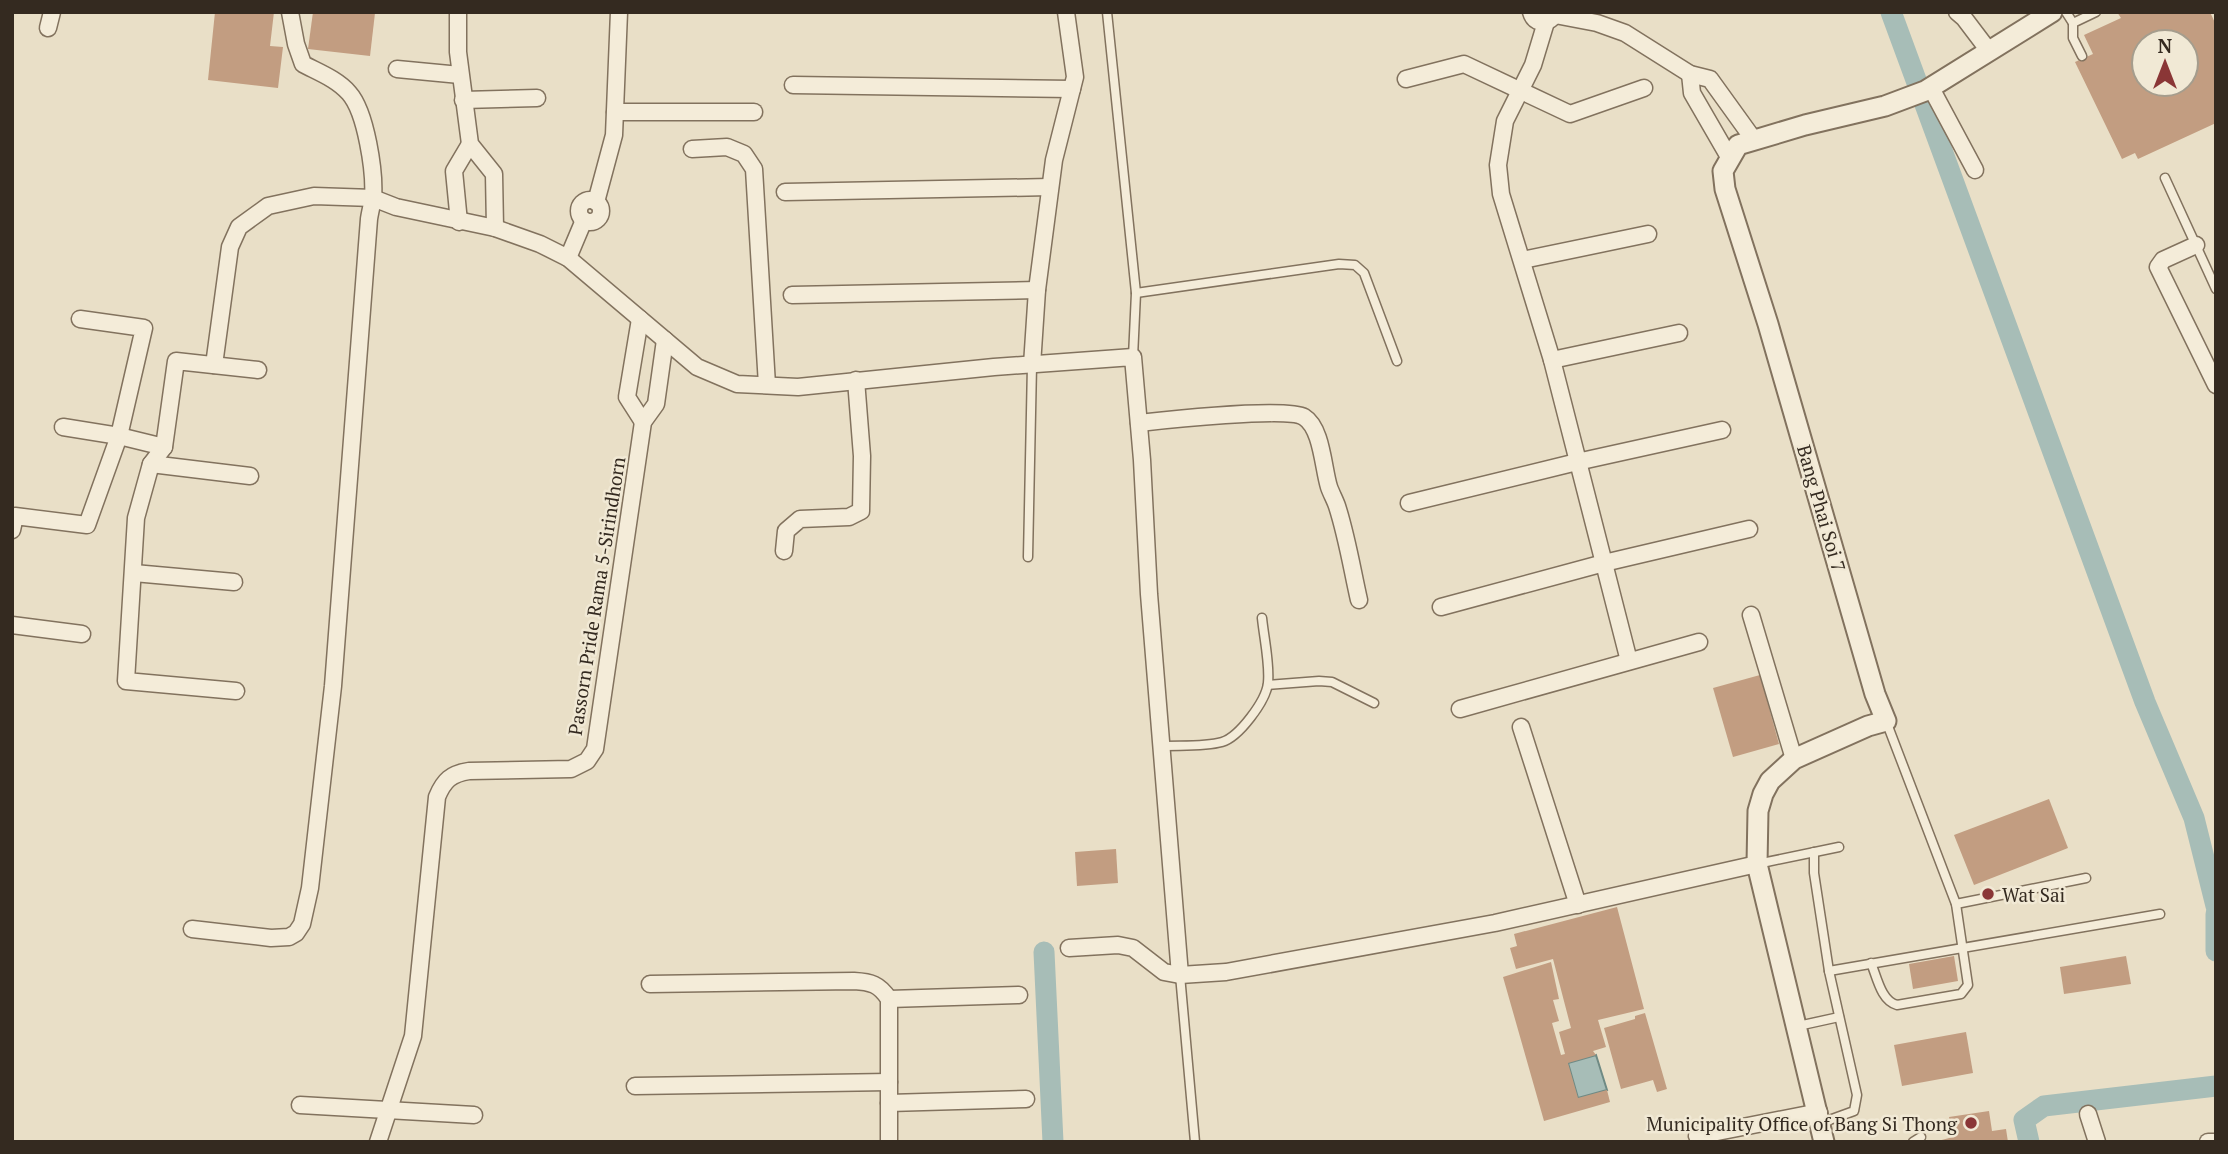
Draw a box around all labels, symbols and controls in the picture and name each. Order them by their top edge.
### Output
north arrow [2130,28,2200,98]
text: N [2158,33,2173,58]
street label: Bang Phai Soi 7 [1792,442,1852,574]
street label: Passorn Pride Rama 5-Sirindhorn [562,455,630,737]
place label: Wat Sai [2002,882,2065,907]
marker: Wat Sai [1980,886,1996,902]
place label: Municipality Office of Bang Si Thong [1646,1111,1958,1136]
marker: Municipality Office of Bang Si Thong [1963,1115,1979,1131]

